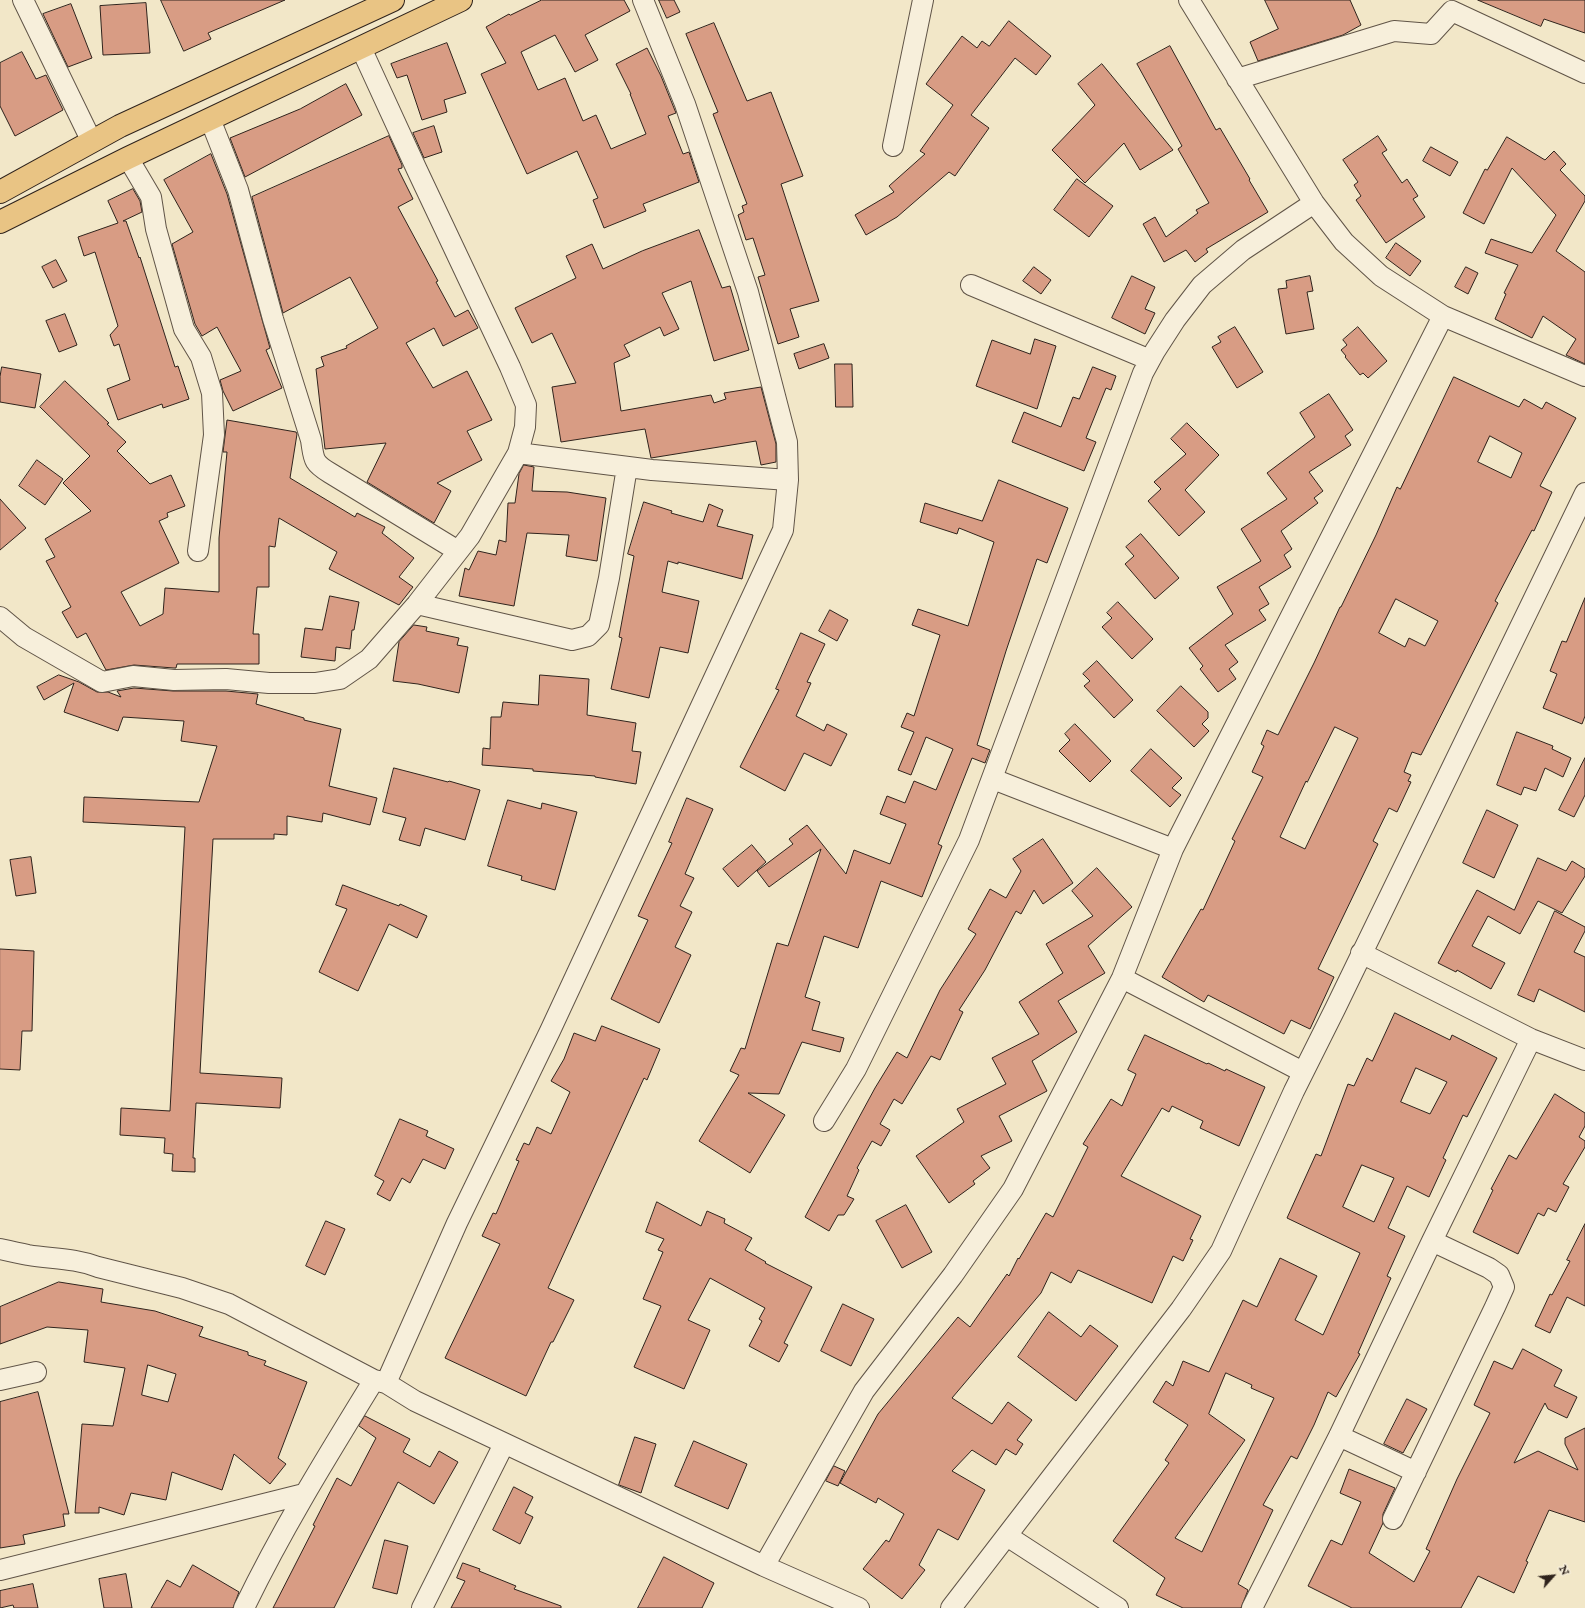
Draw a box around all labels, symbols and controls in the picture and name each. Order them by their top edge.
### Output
north arrow [1533,1556,1573,1596]
text: N [1555,1563,1572,1578]

